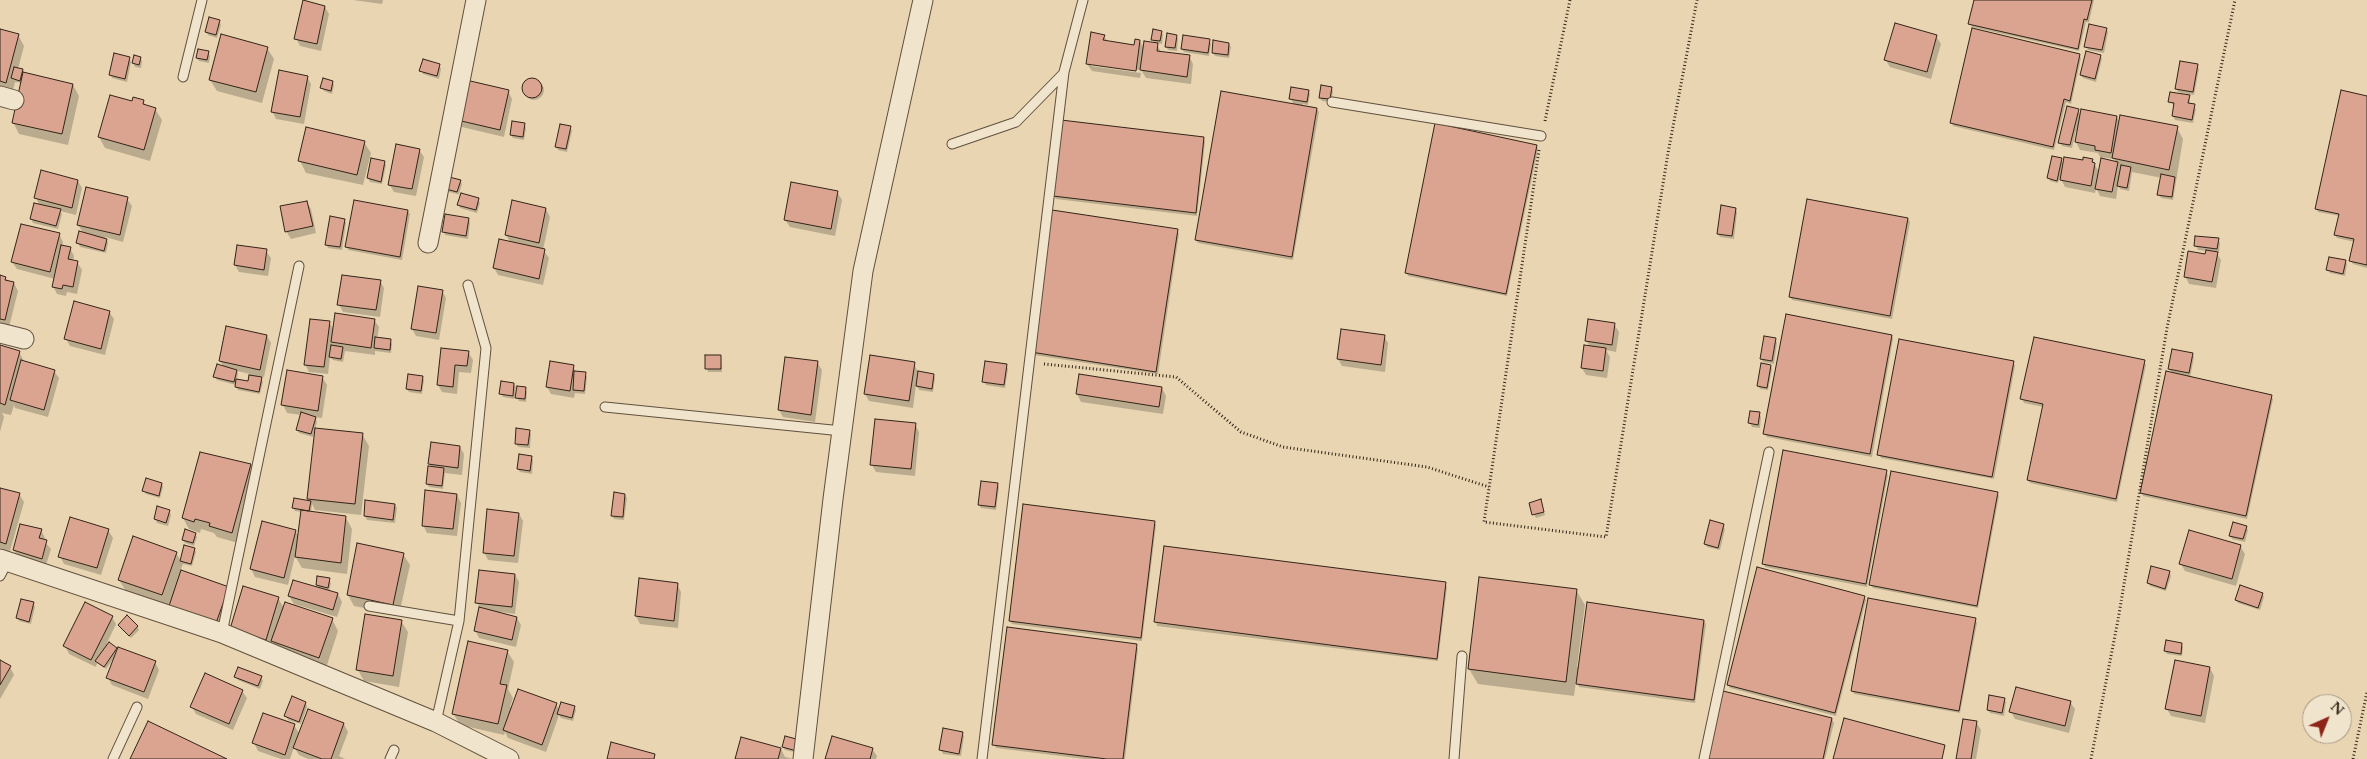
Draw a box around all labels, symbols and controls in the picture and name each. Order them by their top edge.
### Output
north arrow [2302,694,2352,744]
text: N [2326,698,2348,720]

